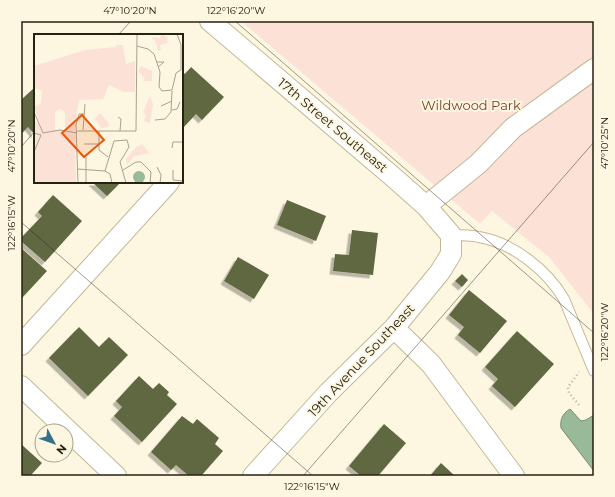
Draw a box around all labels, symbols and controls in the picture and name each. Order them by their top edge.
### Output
text: 47°10'20"N [103,4,157,17]
text: 122°16'20"W [207,4,265,17]
inset map [34,34,183,183]
street label: 17th Street Southeast [275,74,391,176]
park label: Wildwood Park [421,97,521,113]
text: 47°10'25"N [598,117,611,169]
text: 47°10'20"N [5,119,18,173]
text: 122°16'15"W [5,195,18,251]
street label: 19th Avenue Southeast [304,300,418,420]
text: 122°16'20"W [598,303,611,361]
north arrow [34,423,74,463]
text: N [53,442,70,458]
text: 122°16'15"W [284,480,340,493]

